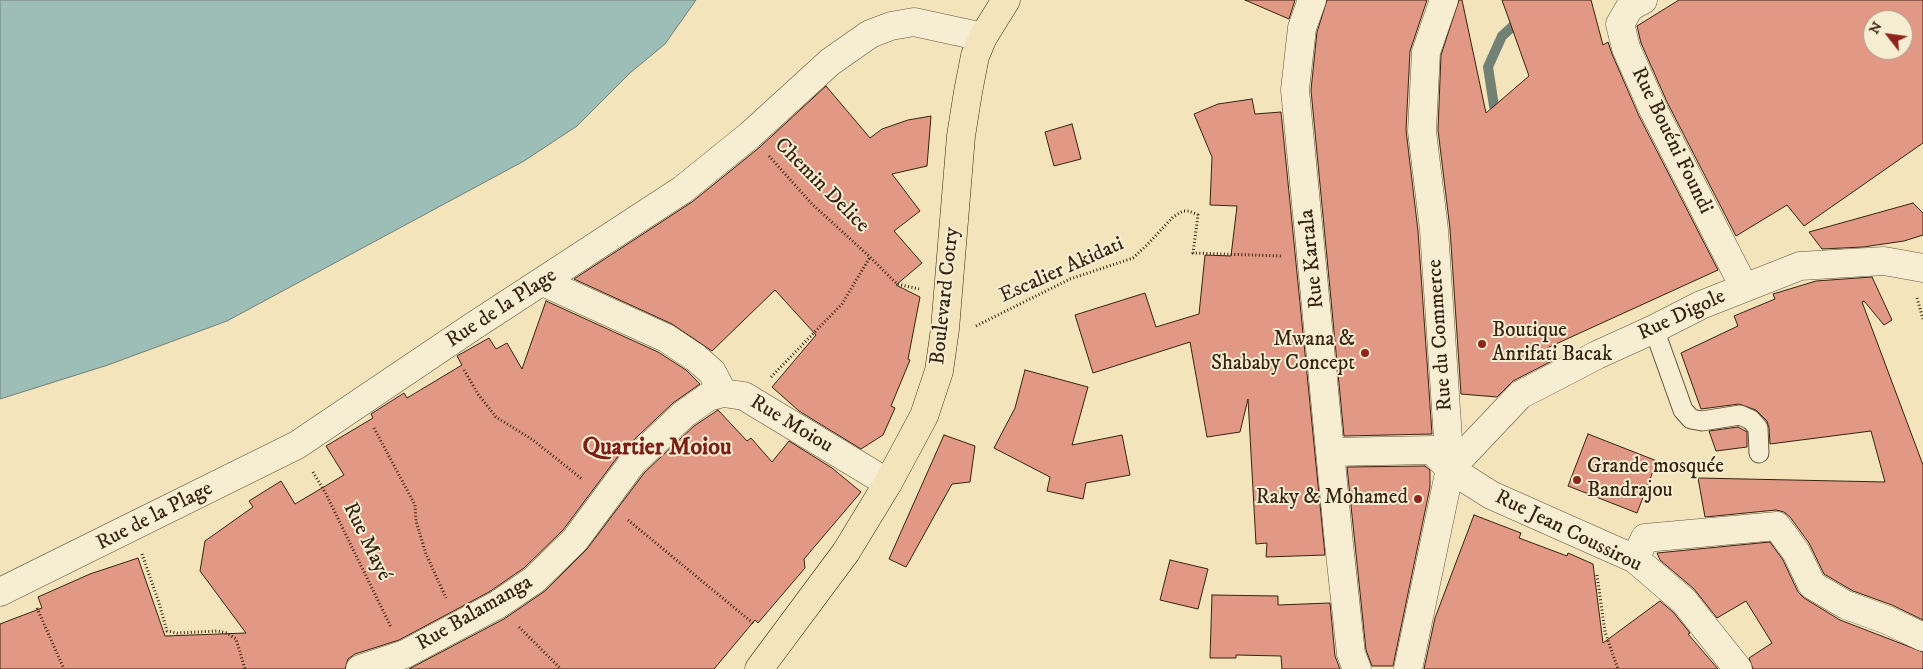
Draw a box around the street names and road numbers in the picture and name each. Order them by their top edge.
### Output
street label: Rue Bouéni Foundi [1625,64,1717,218]
street label: Chemin Delice [768,133,874,239]
street label: Rue Kartala [1295,208,1331,310]
street label: Boulevard Cotry [926,226,966,366]
street label: Escalier Akidati [996,232,1128,310]
street label: Rue du Commerce [1423,258,1459,412]
street label: Rue de la Plage [442,264,562,354]
street label: Rue Digole [1634,285,1730,347]
street label: Rue Moiou [745,390,837,460]
street label: Rue de la Plage [93,477,217,557]
street label: Rue Jean Coussirou [1490,486,1646,578]
street label: Rue Mayé [336,499,396,585]
street label: Rue Balamanga [413,571,537,657]

